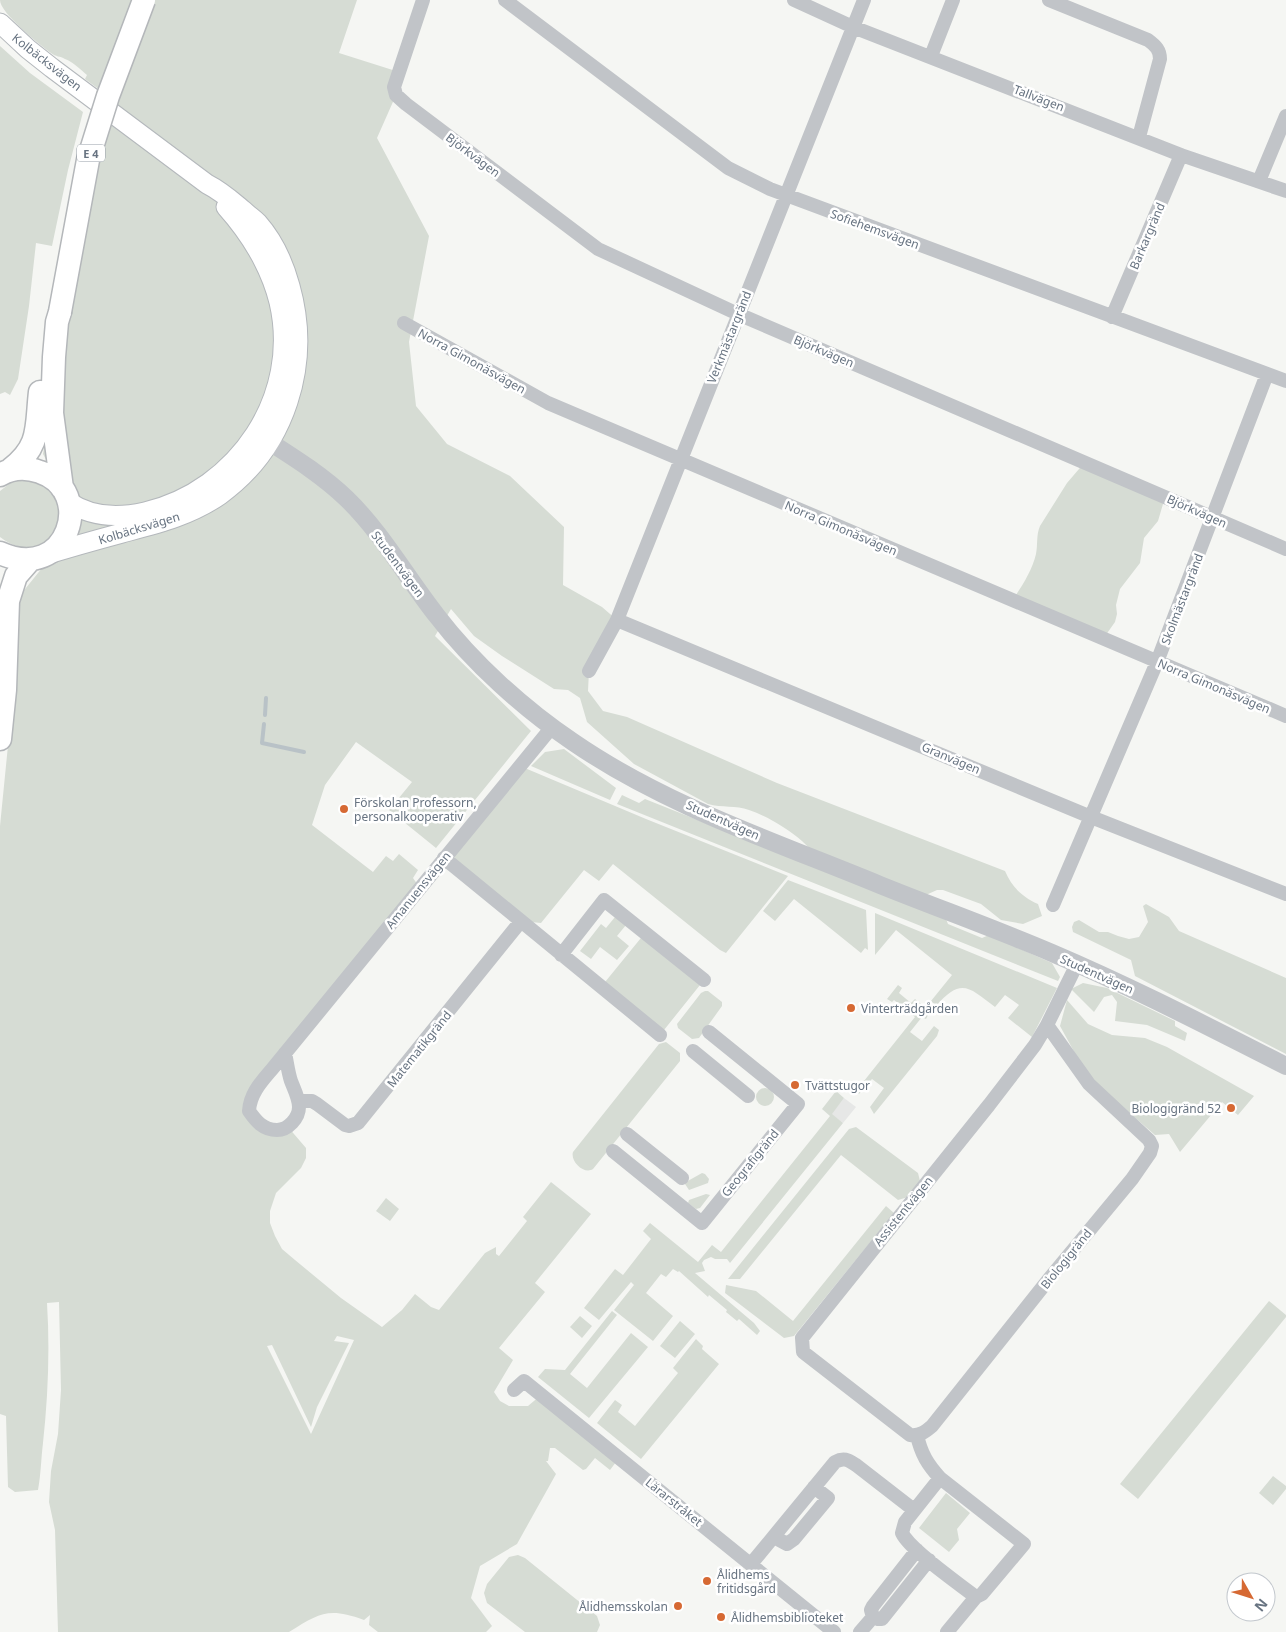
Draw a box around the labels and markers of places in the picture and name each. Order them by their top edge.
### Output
place label: Förskolan Professorn, personalkooperativ [354,794,477,825]
marker: Förskolan Professorn, personalkooperativ [338,803,350,815]
place label: Vinterträdgården [861,1000,958,1017]
marker: Vinterträdgården [845,1002,857,1014]
place label: Tvättstugor [805,1077,870,1094]
marker: Tvättstugor [789,1079,801,1091]
place label: Biologigränd 52 [1132,1100,1221,1117]
marker: Biologigränd 52 [1225,1102,1237,1114]
place label: Ålidhems fritidsgård [717,1566,776,1597]
marker: Ålidhems fritidsgård [701,1575,713,1587]
place label: Ålidhemsskolan [579,1598,668,1615]
marker: Ålidhemsskolan [672,1600,684,1612]
place label: Ålidhemsbiblioteket [731,1609,844,1626]
marker: Ålidhemsbiblioteket [715,1611,727,1623]

